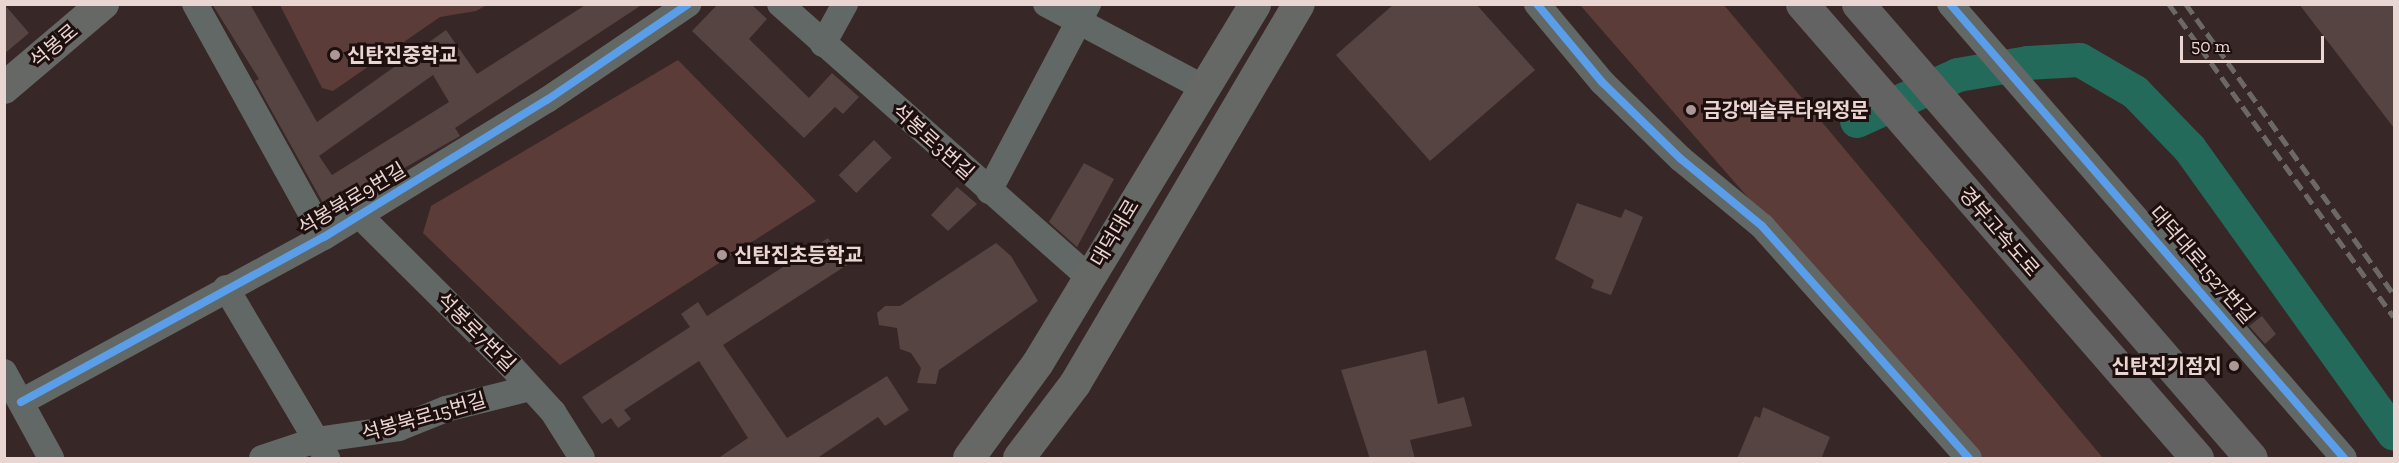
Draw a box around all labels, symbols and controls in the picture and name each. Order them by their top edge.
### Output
street label: 석봉로 [25,19,83,73]
scale bar [2183,24,2327,62]
text: 50 m [2191,35,2230,57]
place label: 신탄진중학교 [347,43,457,67]
marker: 신탄진중학교 [328,48,342,62]
place label: 금강엑슬루타워정문 [1703,98,1869,122]
street label: 석봉로3번길 [887,99,979,185]
marker: 금강엑슬루타워정문 [1684,103,1698,117]
street label: 석봉북로9번길 [294,158,410,240]
street label: 경부고속도로 [1954,182,2044,282]
street label: 대덕대로 [1086,195,1144,271]
street label: 대덕대로1527번길 [2144,201,2260,329]
place label: 신탄진초등학교 [734,243,863,267]
marker: 신탄진초등학교 [715,248,729,262]
street label: 석봉로7번길 [432,288,520,376]
place label: 신탄진기점지 [2112,354,2222,378]
marker: 신탄진기점지 [2227,359,2241,373]
street label: 석봉북로15번길 [359,388,489,446]

